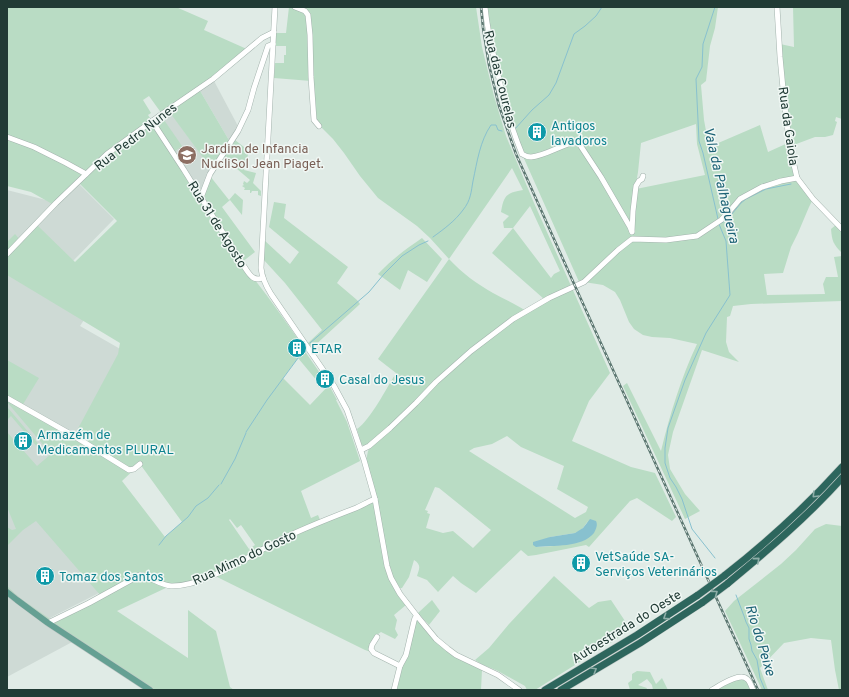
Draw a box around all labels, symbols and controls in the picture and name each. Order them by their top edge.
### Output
street label: Rua das Courelas [479,29,519,130]
street label: Rua da Gaiola [774,86,800,167]
street label: Rua Pedro Nunes [92,100,181,175]
place label: Antigos lavadoros [551,119,607,150]
building icon: Antigos lavadoros [526,121,548,143]
water label: Vala da Palhagueira [699,126,742,246]
place label: Jardim de Infancia NucliSol Jean Piaget. [201,142,324,173]
school or university icon: Jardim de Infancia NucliSol Jean Piaget. [176,144,198,166]
street label: Rua 31 de Agosto [183,179,249,271]
building icon: ETAR [286,337,308,359]
place label: ETAR [311,342,342,358]
building icon: Casal do Jesus [314,368,336,390]
place label: Casal do Jesus [339,373,424,389]
place label: Armazém de Medicamentos PLURAL [37,428,174,459]
building icon: Armazém de Medicamentos PLURAL [12,430,34,452]
one-way arrow [812,490,820,498]
street label: Rua Mimo do Gosto [190,528,299,590]
place label: VetSaúde SA- Serviços Veterinários [595,550,717,581]
building icon: VetSaúde SA- Serviços Veterinários [570,552,592,574]
one-way arrow [752,557,760,564]
building icon: Tomaz dos Santos [34,565,56,587]
place label: Tomaz dos Santos [59,570,164,586]
street label: Autoestrada do Oeste [569,587,685,668]
one-way arrow [710,591,717,598]
water label: Rio do Peixe [741,603,779,679]
one-way arrow [663,612,670,620]
one-way arrow [590,667,597,675]

